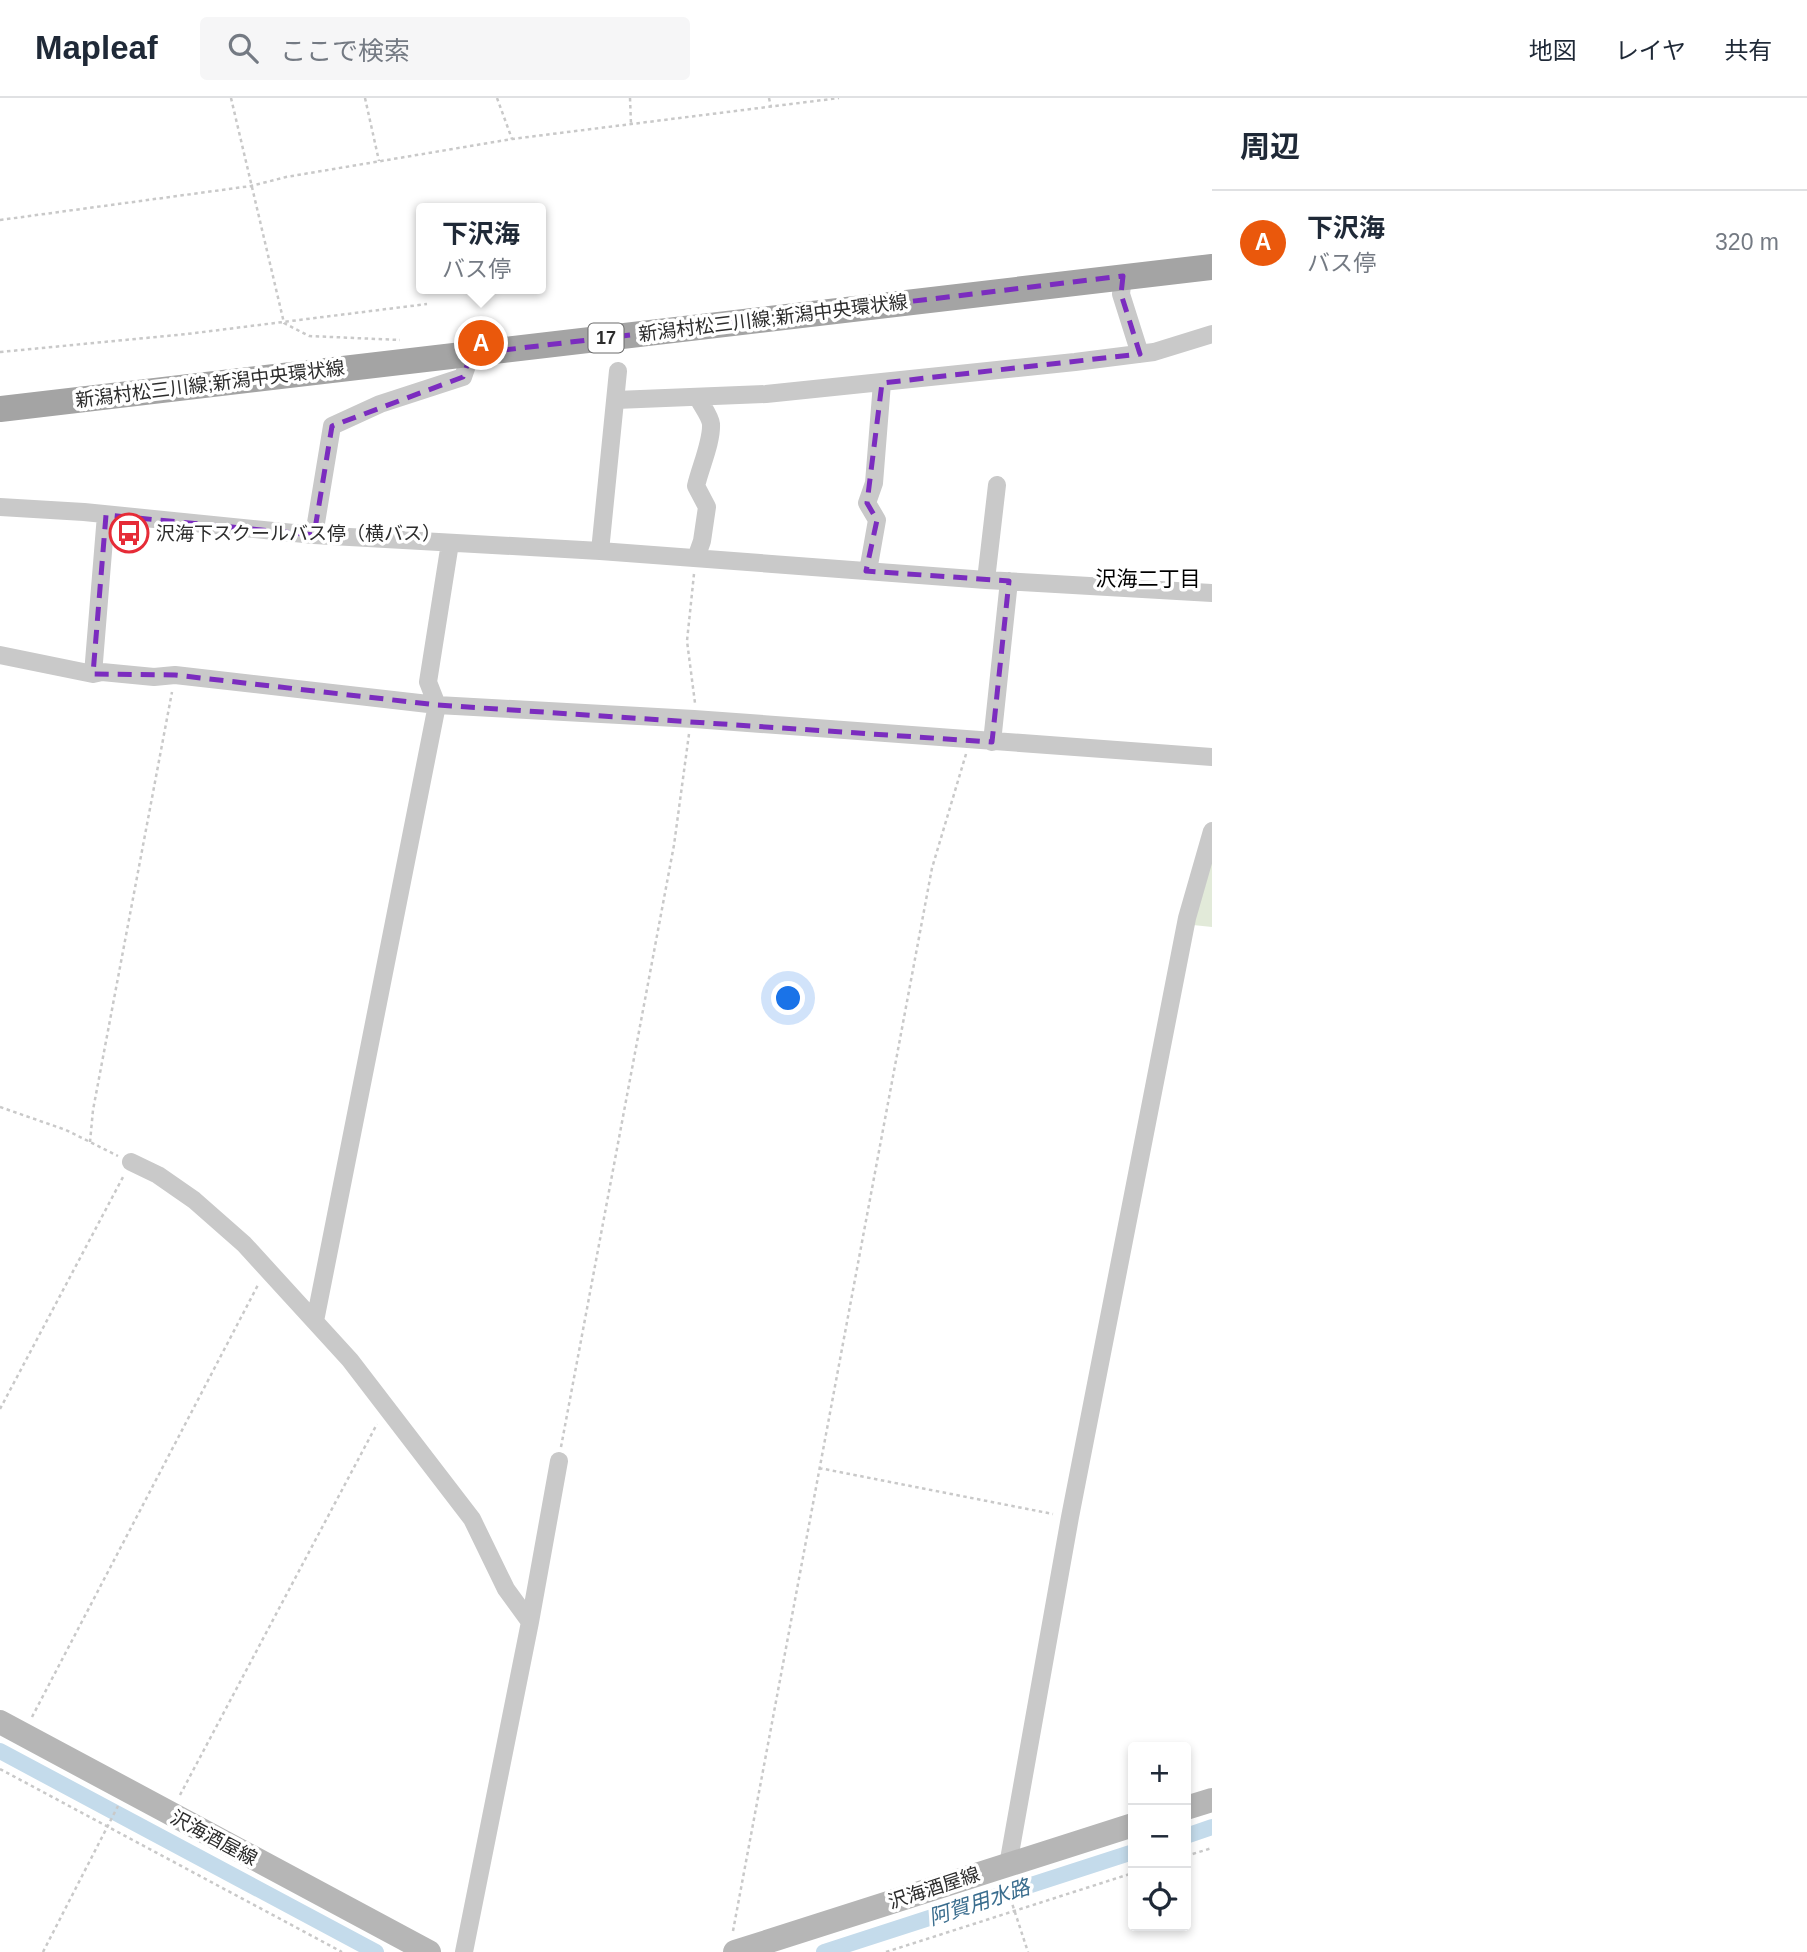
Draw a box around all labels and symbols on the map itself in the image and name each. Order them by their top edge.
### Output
street label: 新潟村松三川線;新潟中央環状線 [637,291,909,345]
pin: A [458,317,504,369]
road number: 17 [588,324,624,352]
street label: 新潟村松三川線;新潟中央環状線 [74,357,346,411]
bus stop icon: 沢海下スクールバス停（横バス） [108,512,150,554]
place label: 沢海下スクールバス停（横バス） [156,523,441,544]
district label: 沢海二丁目 [1096,567,1201,590]
your location [771,981,805,1015]
street label: 沢海酒屋線 [167,1806,261,1870]
street label: 沢海酒屋線 [886,1863,982,1913]
water label: 阿賀用水路 [926,1874,1034,1929]

